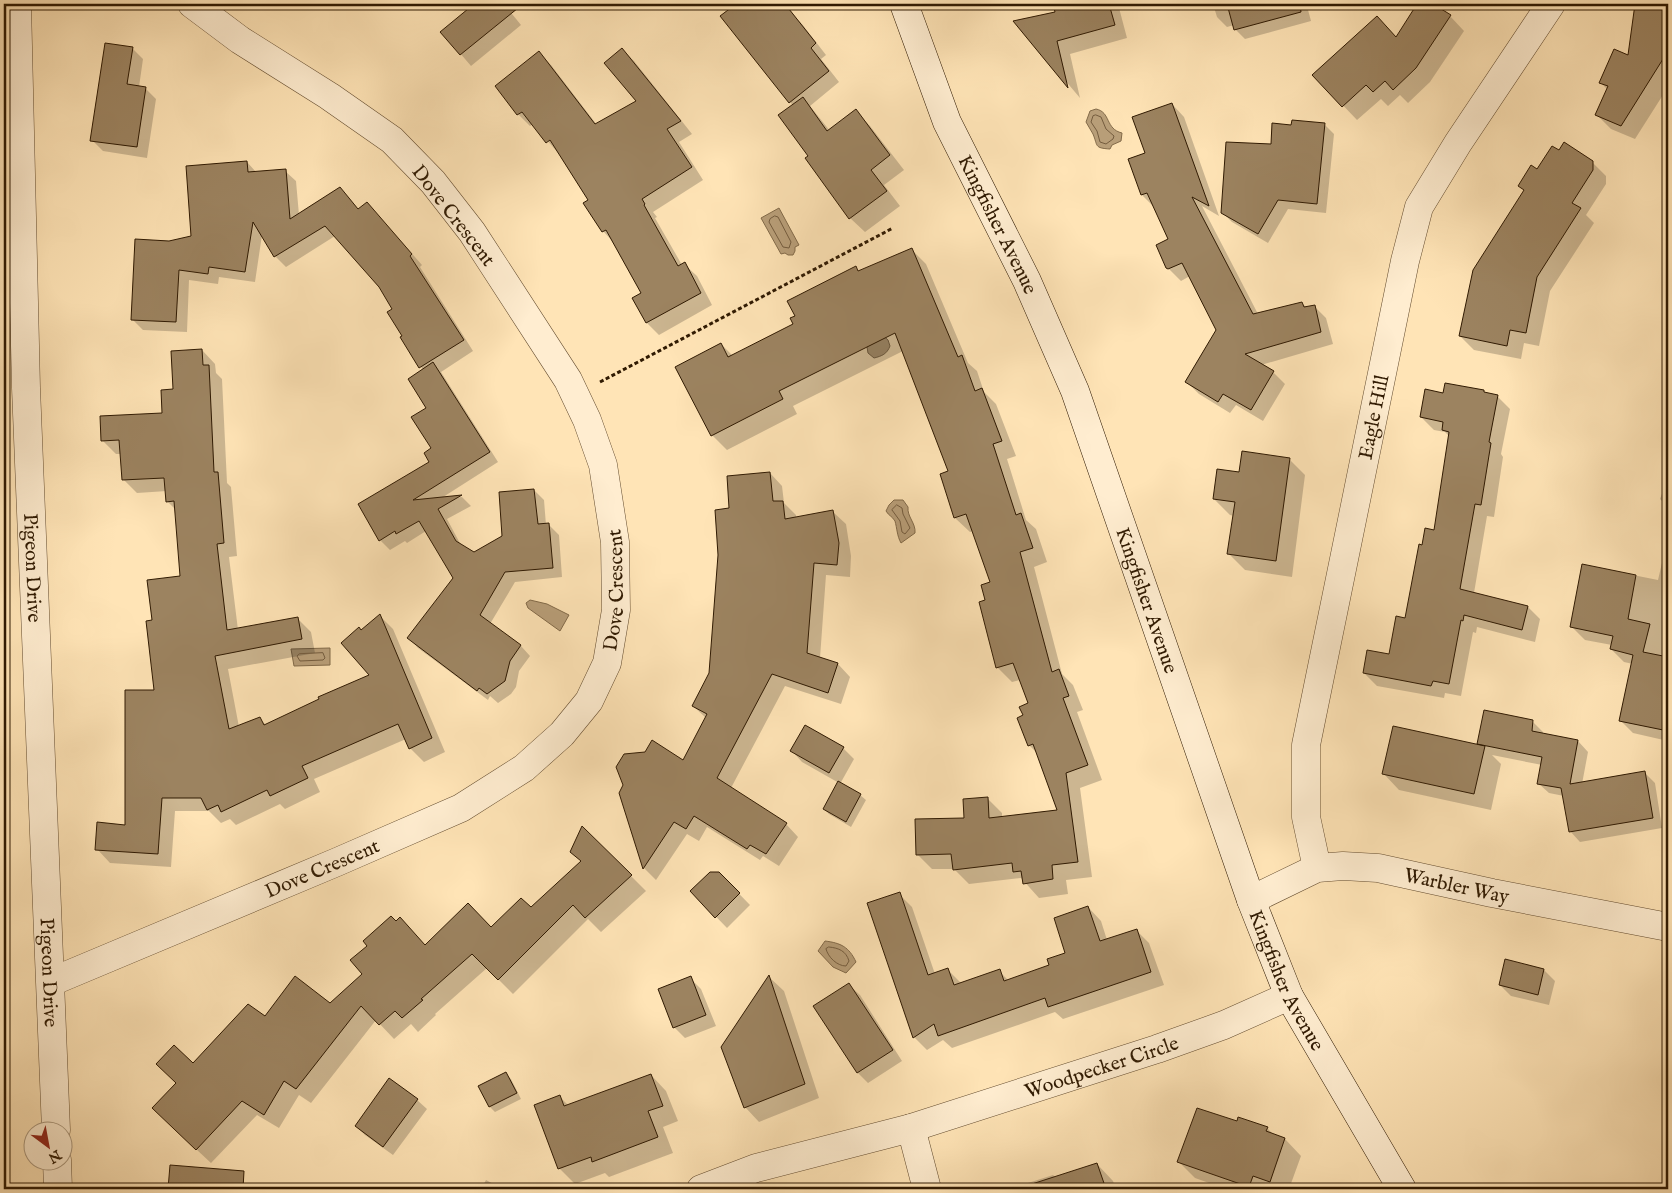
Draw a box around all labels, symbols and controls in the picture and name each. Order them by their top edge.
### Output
street label: Kingfisher Avenue [952,151,1042,298]
street label: Dove Crescent [405,160,500,272]
street label: Eagle Hill [1354,372,1396,462]
street label: Pigeon Drive [17,513,46,623]
street label: Kingfisher Avenue [1109,524,1183,677]
street label: Dove Crescent [598,527,630,653]
street label: Dove Crescent [262,834,384,905]
street label: Warbler Way [1401,863,1511,910]
street label: Kingfisher Avenue [1242,907,1329,1056]
street label: Pigeon Drive [33,917,63,1028]
street label: Woodpecker Circle [1022,1031,1182,1105]
north arrow [22,1120,72,1170]
text: N [44,1145,65,1167]

